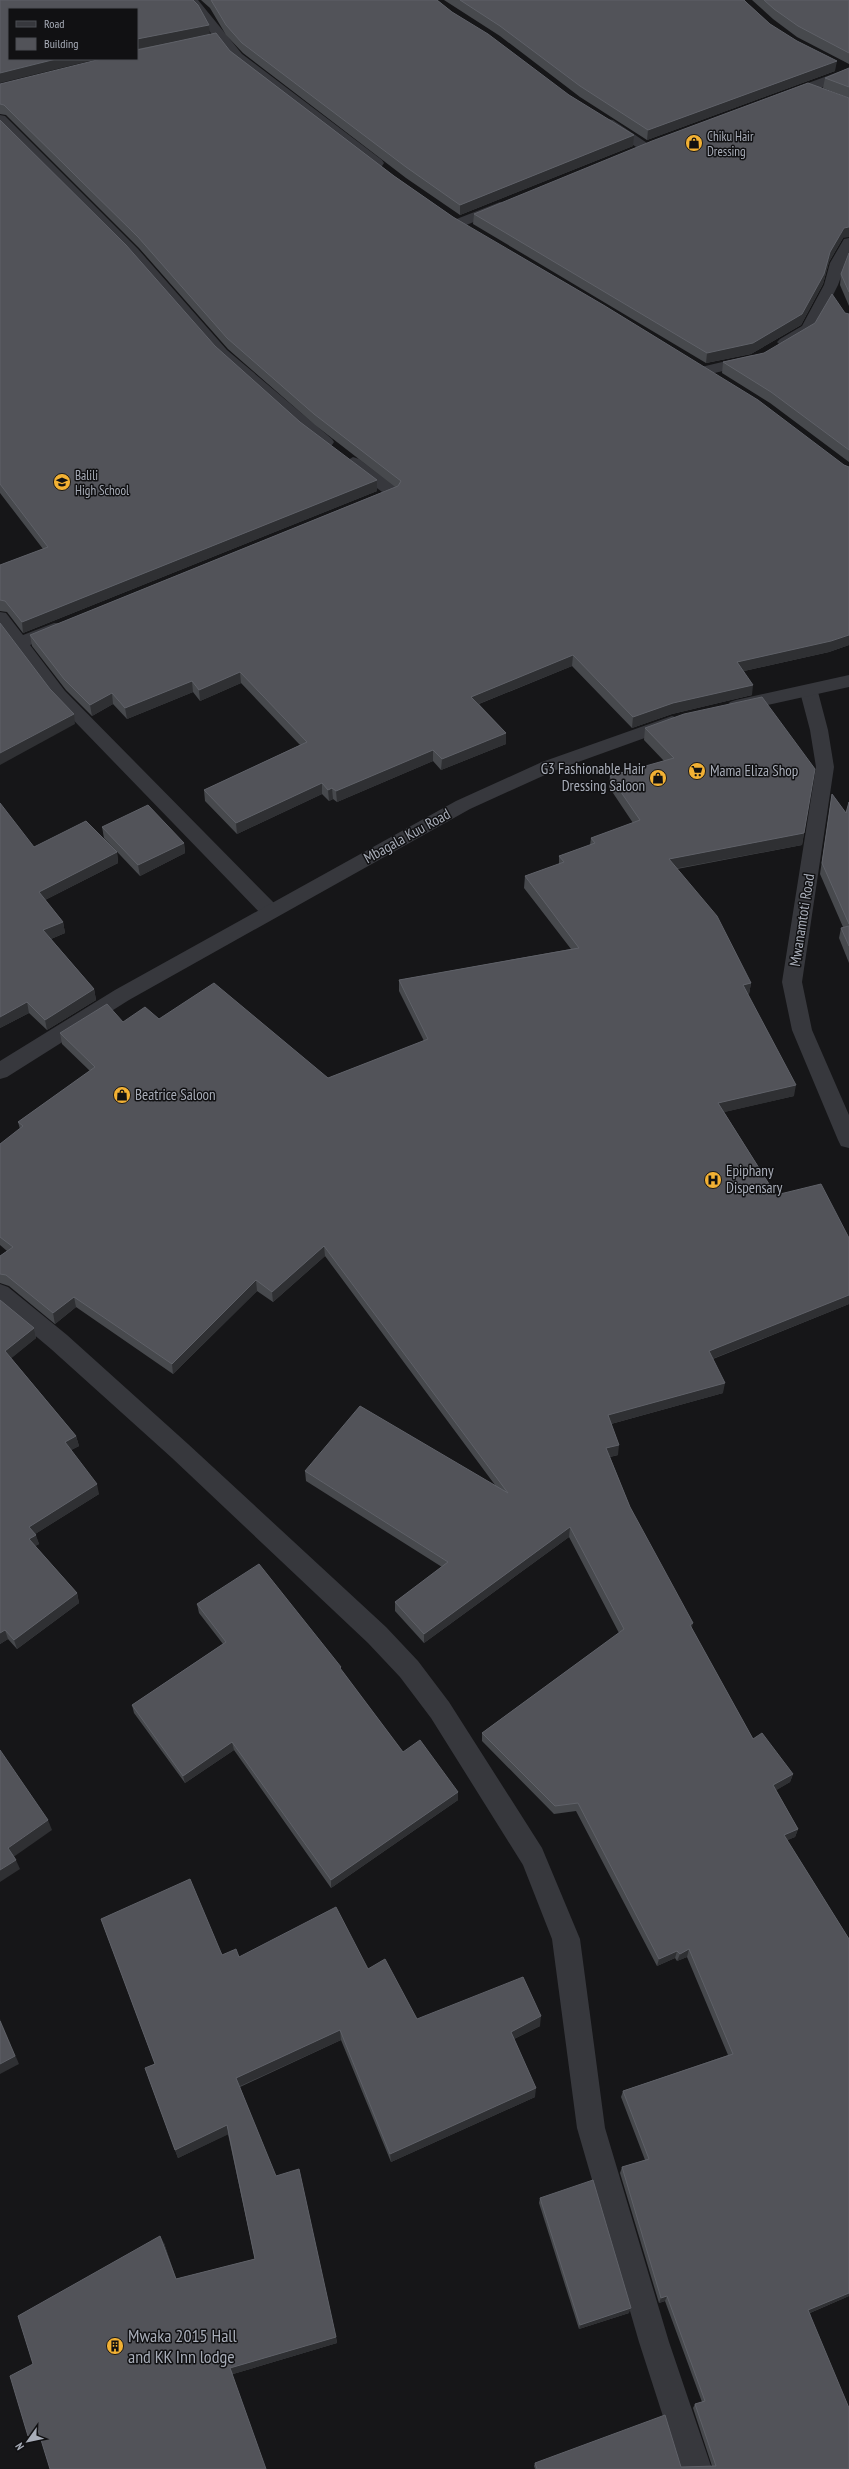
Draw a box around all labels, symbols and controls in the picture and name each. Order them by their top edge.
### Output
legend [8,8,138,60]
text: Road [44,16,64,31]
text: Building [44,36,79,51]
place label: Chiku Hair Dressing [707,128,754,160]
shop icon: Chiku Hair Dressing [684,133,704,153]
place label: Balili High School [75,467,129,499]
school or university icon: Balili High School [52,472,72,492]
place label: G3 Fashionable Hair Dressing Saloon [541,759,646,795]
supermarket icon: Mama Eliza Shop [687,761,707,781]
place label: Mama Eliza Shop [710,761,798,780]
shop icon: G3 Fashionable Hair Dressing Saloon [648,768,668,788]
street label: Mbagala Kuu Road [360,804,453,867]
street label: Mwanamtoti Road [785,872,818,968]
shop icon: Beatrice Saloon [112,1085,132,1105]
place label: Beatrice Saloon [135,1085,216,1104]
place label: Epiphany Dispensary [726,1161,783,1197]
hospital icon: Epiphany Dispensary [703,1170,723,1190]
place label: Mwaka 2015 Hall and KK Inn lodge [128,2324,238,2368]
building icon: Mwaka 2015 Hall and KK Inn lodge [105,2336,125,2356]
north arrow [8,2421,48,2461]
text: N [12,2440,27,2453]

